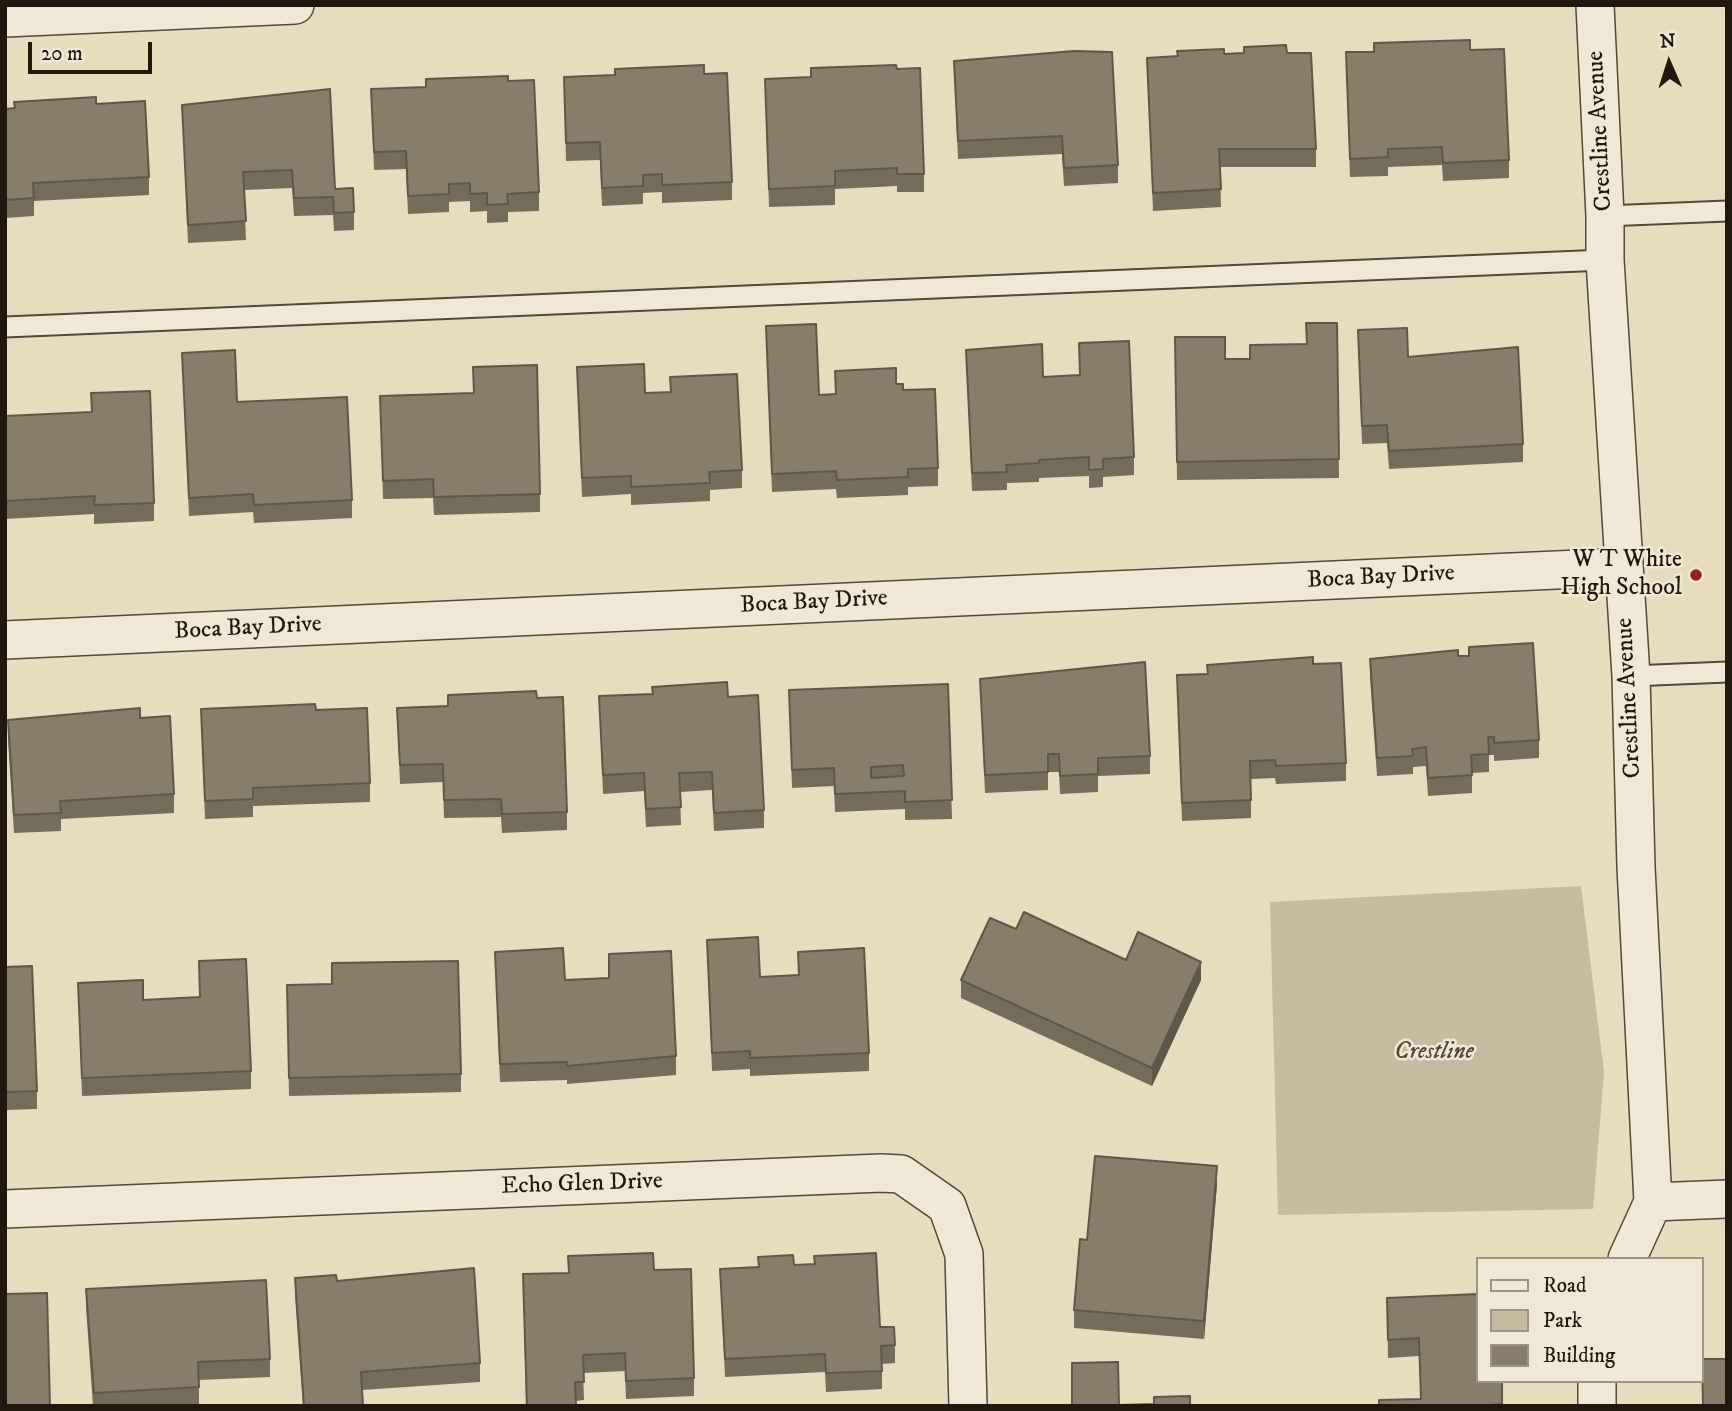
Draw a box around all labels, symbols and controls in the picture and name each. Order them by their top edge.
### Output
scale bar [32,28,156,72]
north arrow [1634,28,1704,98]
text: N [1659,30,1676,53]
text: 20 m [41,41,83,67]
street label: Crestline Avenue [1582,50,1620,212]
place label: W T White High School [1560,547,1682,603]
street label: Boca Bay Drive [1306,560,1456,596]
marker: W T White High School [1688,567,1704,583]
street label: Boca Bay Drive [739,585,889,621]
street label: Boca Bay Drive [173,611,323,647]
street label: Crestline Avenue [1611,617,1649,779]
park label: Crestline [1394,1039,1474,1067]
street label: Echo Glen Drive [501,1168,663,1202]
legend [1476,1257,1704,1383]
text: Road [1543,1273,1587,1299]
text: Park [1543,1308,1582,1334]
text: Building [1543,1343,1615,1369]

